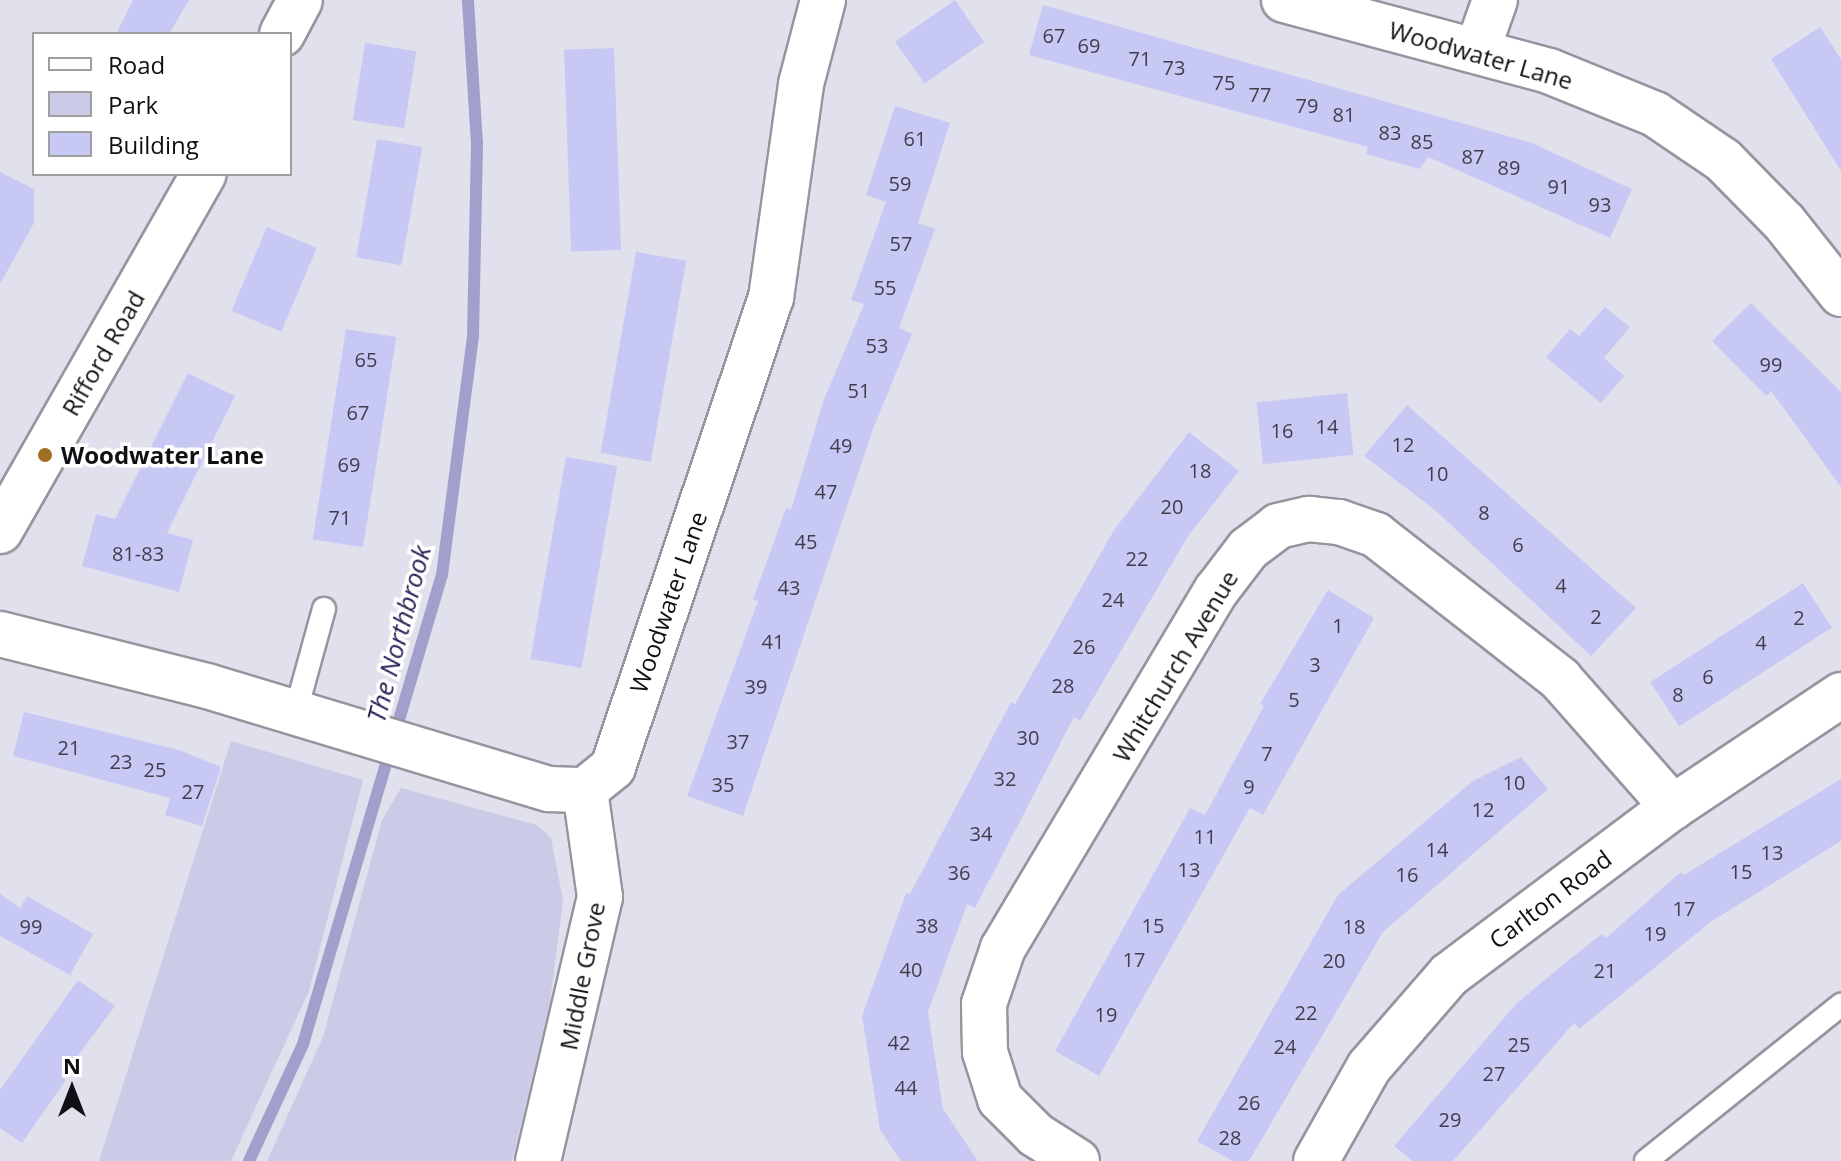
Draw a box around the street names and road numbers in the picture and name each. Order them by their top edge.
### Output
street label: Woodwater Lane [1386,15,1576,95]
street label: Rifford Road [56,285,150,421]
street label: Woodwater Lane [623,508,713,696]
street label: Whitchurch Avenue [1106,565,1244,767]
street label: Carlton Road [1483,844,1617,954]
street label: Middle Grove [554,900,610,1052]

